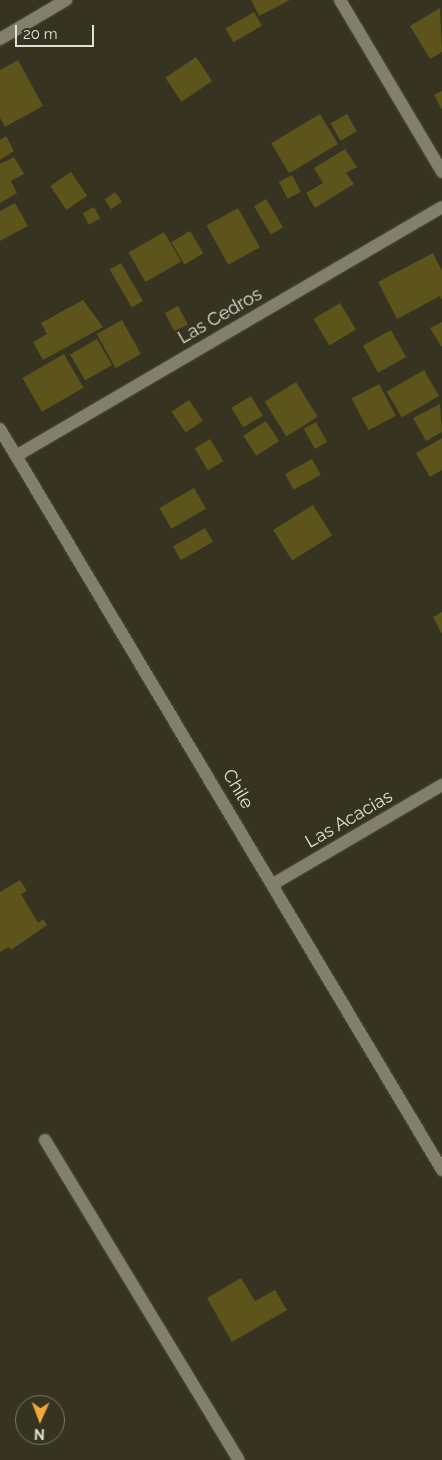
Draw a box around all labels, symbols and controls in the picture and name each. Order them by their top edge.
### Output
scale bar [18,15,96,47]
text: 20 m [23,25,58,43]
street label: Las Cedros [174,283,266,349]
street label: Chile [218,765,258,813]
street label: Las Acacias [301,785,397,853]
north arrow [15,1395,65,1445]
text: N [34,1426,45,1442]

